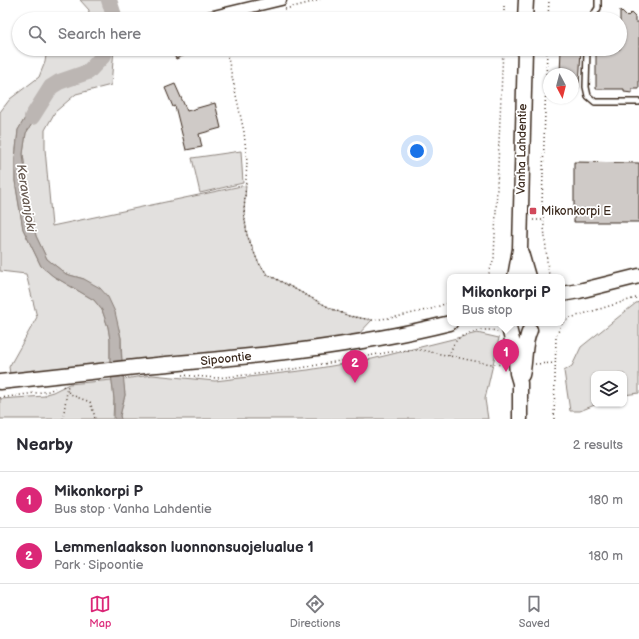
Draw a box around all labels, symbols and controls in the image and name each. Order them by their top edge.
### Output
search box [12,12,627,56]
icon: search [26,23,48,45]
text: Search here [58,25,141,44]
north arrow [543,68,579,104]
street label: Vanha Lahdentie [514,103,530,195]
your location [407,141,427,161]
water label: Keravanjoki [13,163,39,234]
place label: Mikonkorpi E [541,204,611,219]
marker: Mikonkorpi E [528,206,538,216]
popup [447,274,565,326]
text: Mikonkorpi P [462,283,550,302]
text: Bus stop [462,302,513,318]
pin: 1 [493,339,519,372]
street label: Sipoontie [200,349,252,369]
pin: 2 [342,350,368,383]
map controls [591,371,627,407]
button: layers [591,371,627,407]
text: Nearby [16,435,73,455]
text: 2 results [573,437,623,453]
text: Mikonkorpi P [54,482,143,501]
text: 1 [26,492,32,508]
text: 180 m [588,492,623,508]
text: Bus stop · Vanha Lahdentie [54,501,212,517]
text: Lemmenlaakson luonnonsuojelualue 1 [54,538,314,557]
text: 2 [25,548,33,564]
text: 180 m [588,548,623,564]
text: Park · Sipoontie [54,557,144,573]
tab: Map [89,593,111,630]
tab: Directions [290,593,340,630]
tab: Saved [519,593,550,630]

